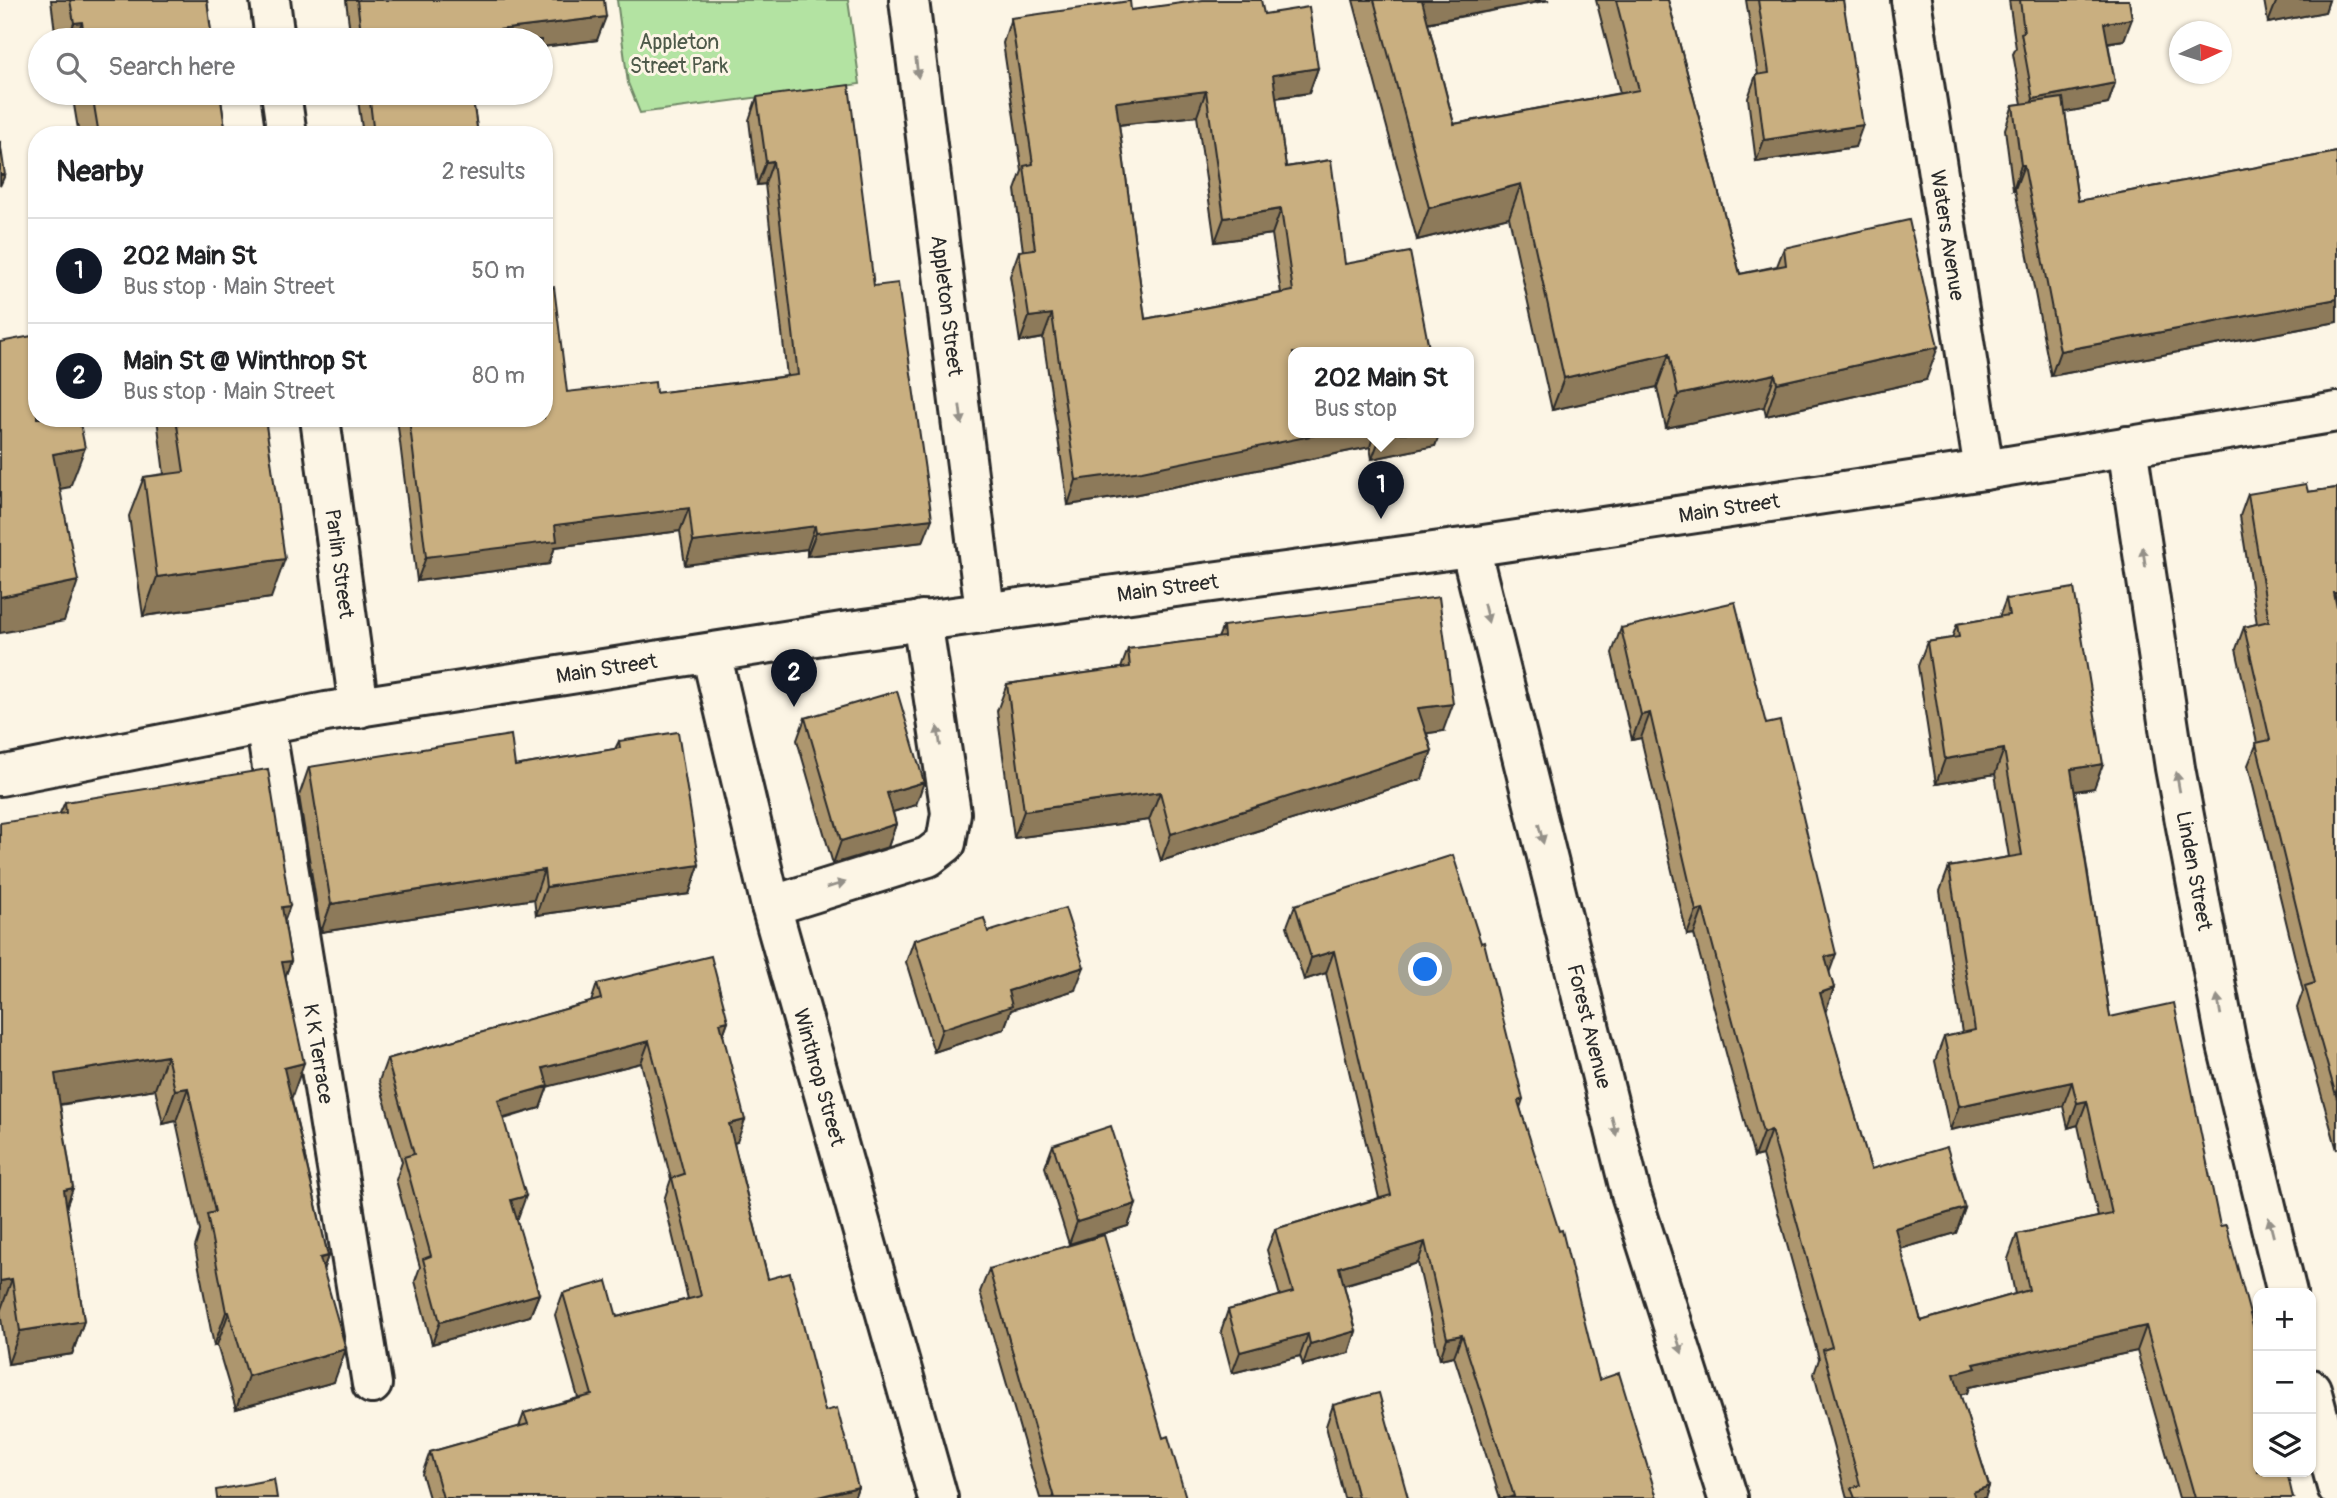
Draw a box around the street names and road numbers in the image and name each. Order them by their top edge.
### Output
street label: Waters Avenue [1924,168,1971,303]
street label: Appleton Street [925,234,969,378]
street label: Main Street [1677,487,1782,529]
street label: Parlin Street [319,507,360,621]
street label: Main Street [1115,568,1220,608]
street label: Main Street [554,647,659,690]
street label: Linden Street [2170,809,2219,933]
street label: Forest Avenue [1561,961,1618,1092]
street label: K K Terrace [297,1002,340,1106]
street label: Winthrop Street [787,1006,852,1150]

